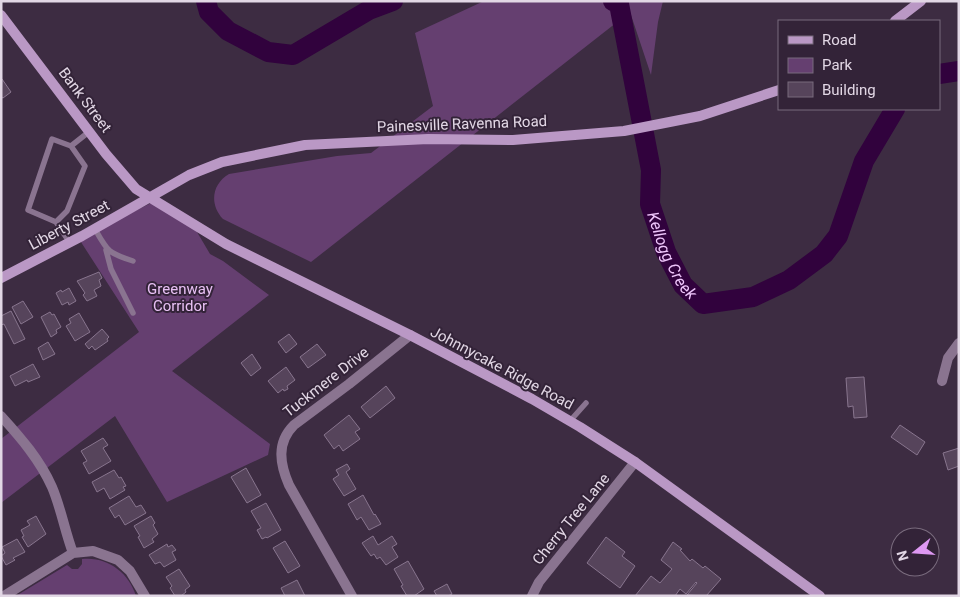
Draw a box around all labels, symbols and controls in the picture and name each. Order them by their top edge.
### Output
legend [778,20,940,110]
text: Road [822,31,856,49]
text: Park [822,56,853,74]
street label: Bank Street [55,64,115,136]
text: Building [822,81,876,99]
street label: Painesville Ravenna Road [377,112,547,136]
street label: Liberty Street [26,196,113,254]
water label: Kellogg Creek [644,209,702,304]
park label: Greenway Corridor [147,280,213,315]
street label: Johnnycake Ridge Road [427,323,577,413]
street label: Tuckmere Drive [280,343,372,421]
street label: Cherry Tree Lane [529,470,613,568]
north arrow [890,527,940,577]
text: N [893,549,912,563]

